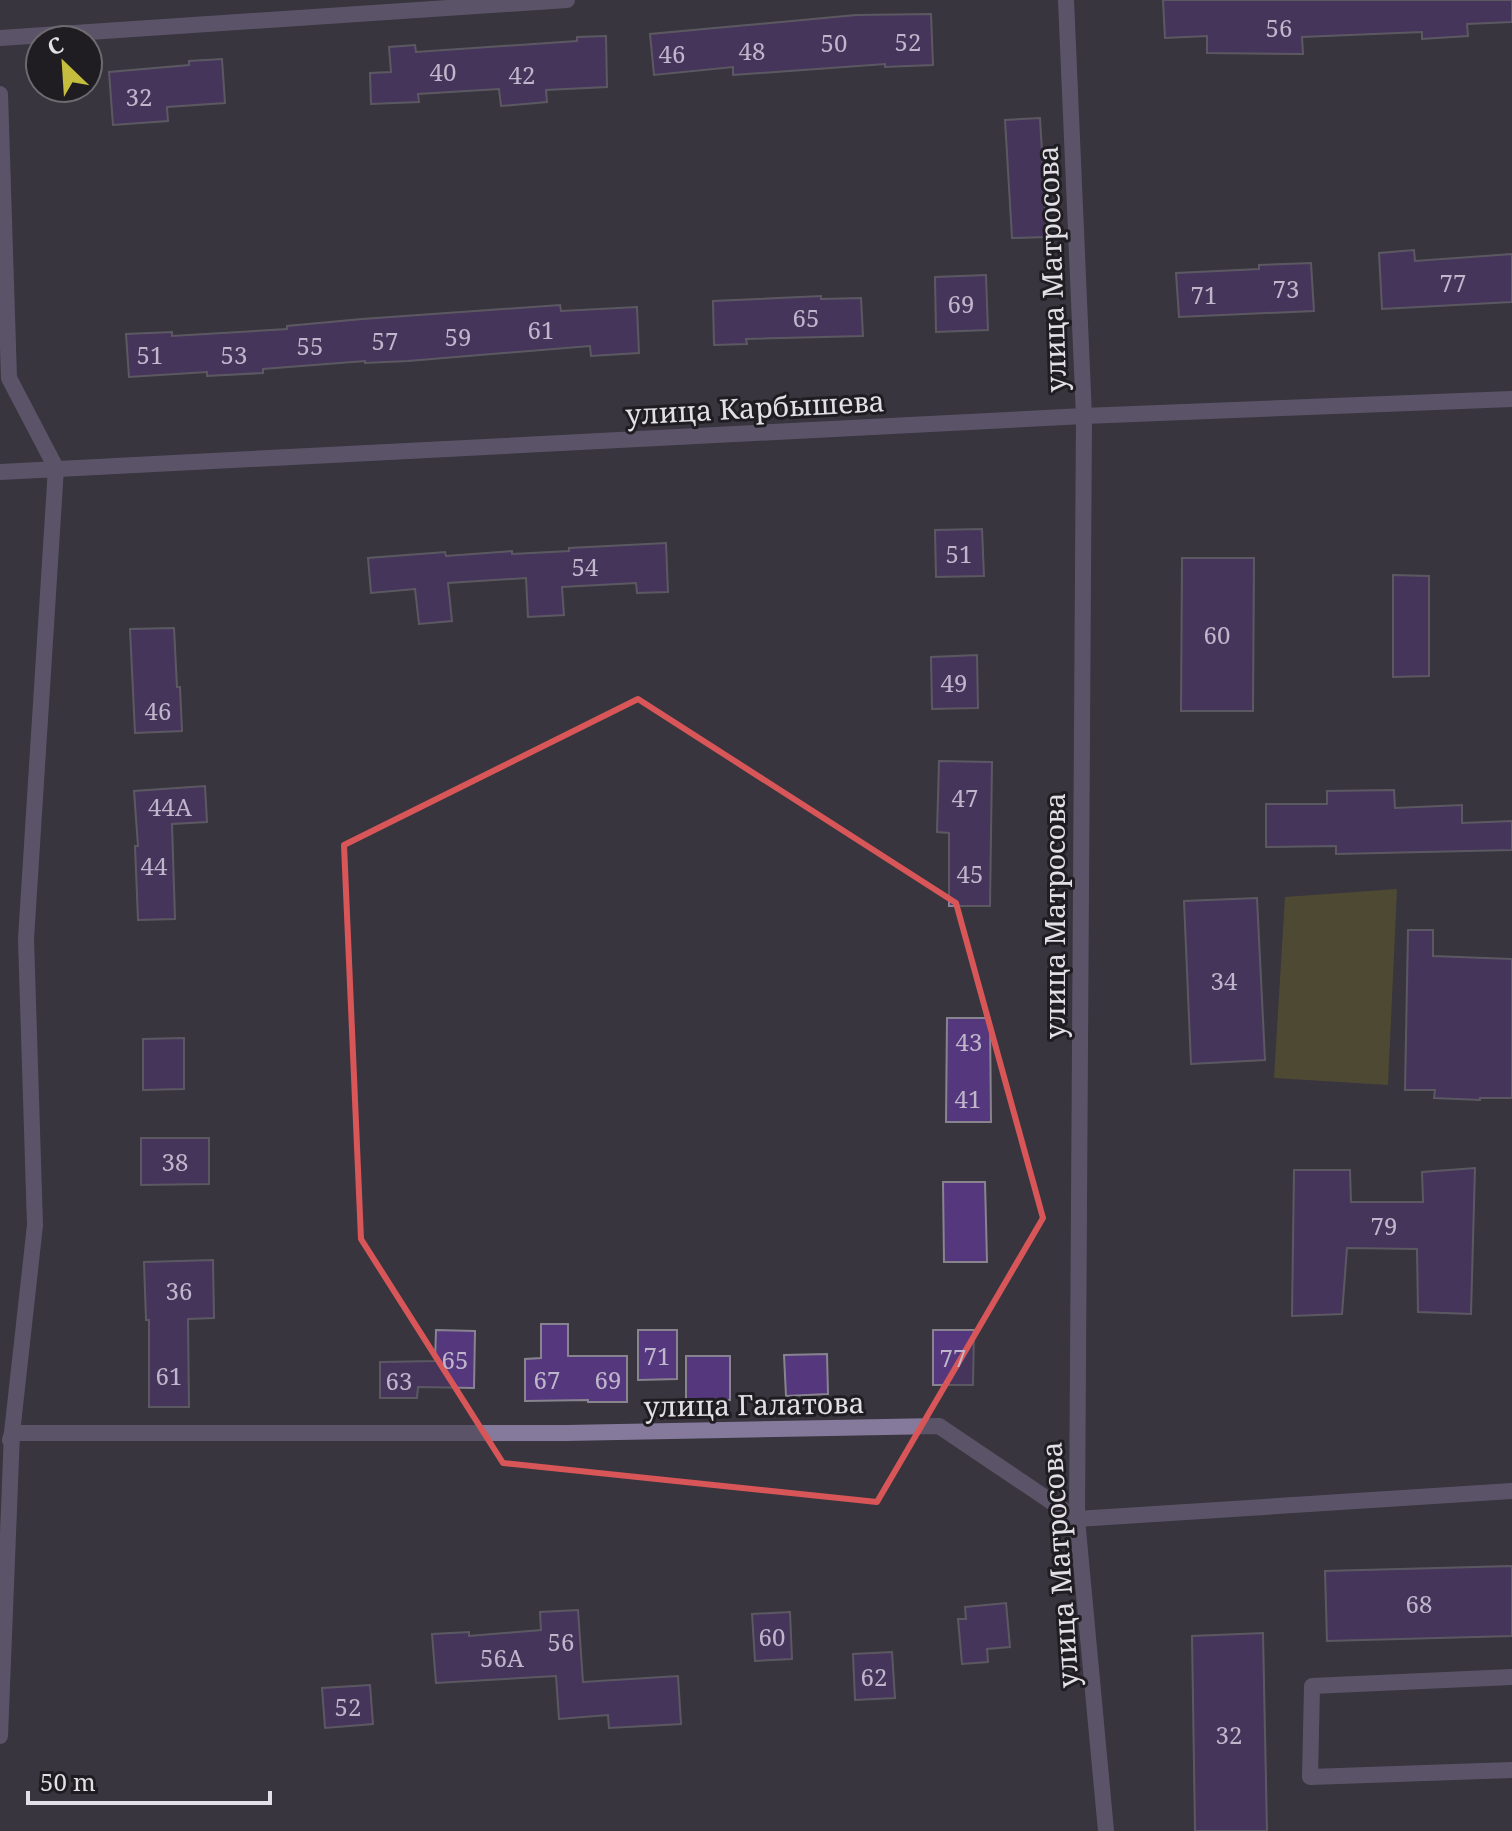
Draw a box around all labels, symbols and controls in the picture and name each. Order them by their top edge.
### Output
house number: 56 [1266,11,1292,44]
north arrow [24,24,104,104]
house number: 52 [895,25,921,58]
house number: 50 [821,26,847,59]
text: С [42,28,68,62]
house number: 48 [739,34,765,67]
house number: 46 [659,37,685,70]
house number: 40 [430,55,456,88]
house number: 42 [509,58,535,91]
house number: 32 [126,80,152,113]
street label: улица Матросова [1028,145,1074,393]
house number: 77 [1440,266,1466,299]
house number: 73 [1273,272,1299,305]
house number: 71 [1191,278,1217,311]
house number: 69 [948,287,974,320]
house number: 65 [793,301,819,334]
house number: 61 [528,313,554,346]
house number: 59 [445,320,471,353]
house number: 57 [372,324,398,357]
house number: 55 [297,329,323,362]
house number: 51 [137,338,163,371]
house number: 53 [221,338,247,371]
street label: улица Карбышева [625,381,885,433]
house number: 51 [946,537,972,570]
house number: 54 [572,550,599,583]
house number: 60 [1204,618,1230,651]
house number: 49 [941,666,967,699]
house number: 46 [145,694,171,727]
house number: 47 [952,781,978,814]
house number: 44А [148,790,192,823]
street label: улица Матросова [1035,793,1073,1039]
house number: 44 [141,849,168,882]
house number: 45 [957,857,983,890]
house number: 34 [1211,964,1238,997]
house number: 43 [956,1025,982,1058]
house number: 41 [955,1082,981,1115]
house number: 38 [162,1145,188,1178]
house number: 79 [1371,1209,1397,1242]
house number: 36 [166,1274,192,1307]
house number: 71 [644,1339,670,1372]
house number: 77 [940,1341,966,1374]
house number: 65 [442,1343,468,1376]
house number: 61 [156,1359,182,1392]
house number: 67 [534,1363,560,1396]
house number: 69 [595,1363,621,1396]
house number: 63 [386,1364,412,1397]
street label: улица Галатова [643,1383,865,1425]
street label: улица Матросова [1031,1441,1087,1689]
house number: 68 [1406,1587,1432,1620]
house number: 60 [759,1620,785,1653]
house number: 56 [548,1625,574,1658]
house number: 56А [480,1641,524,1674]
house number: 62 [861,1660,887,1693]
house number: 52 [335,1690,361,1723]
house number: 32 [1216,1718,1242,1751]
scale bar [28,1755,270,1805]
text: 50 m [40,1765,96,1798]

